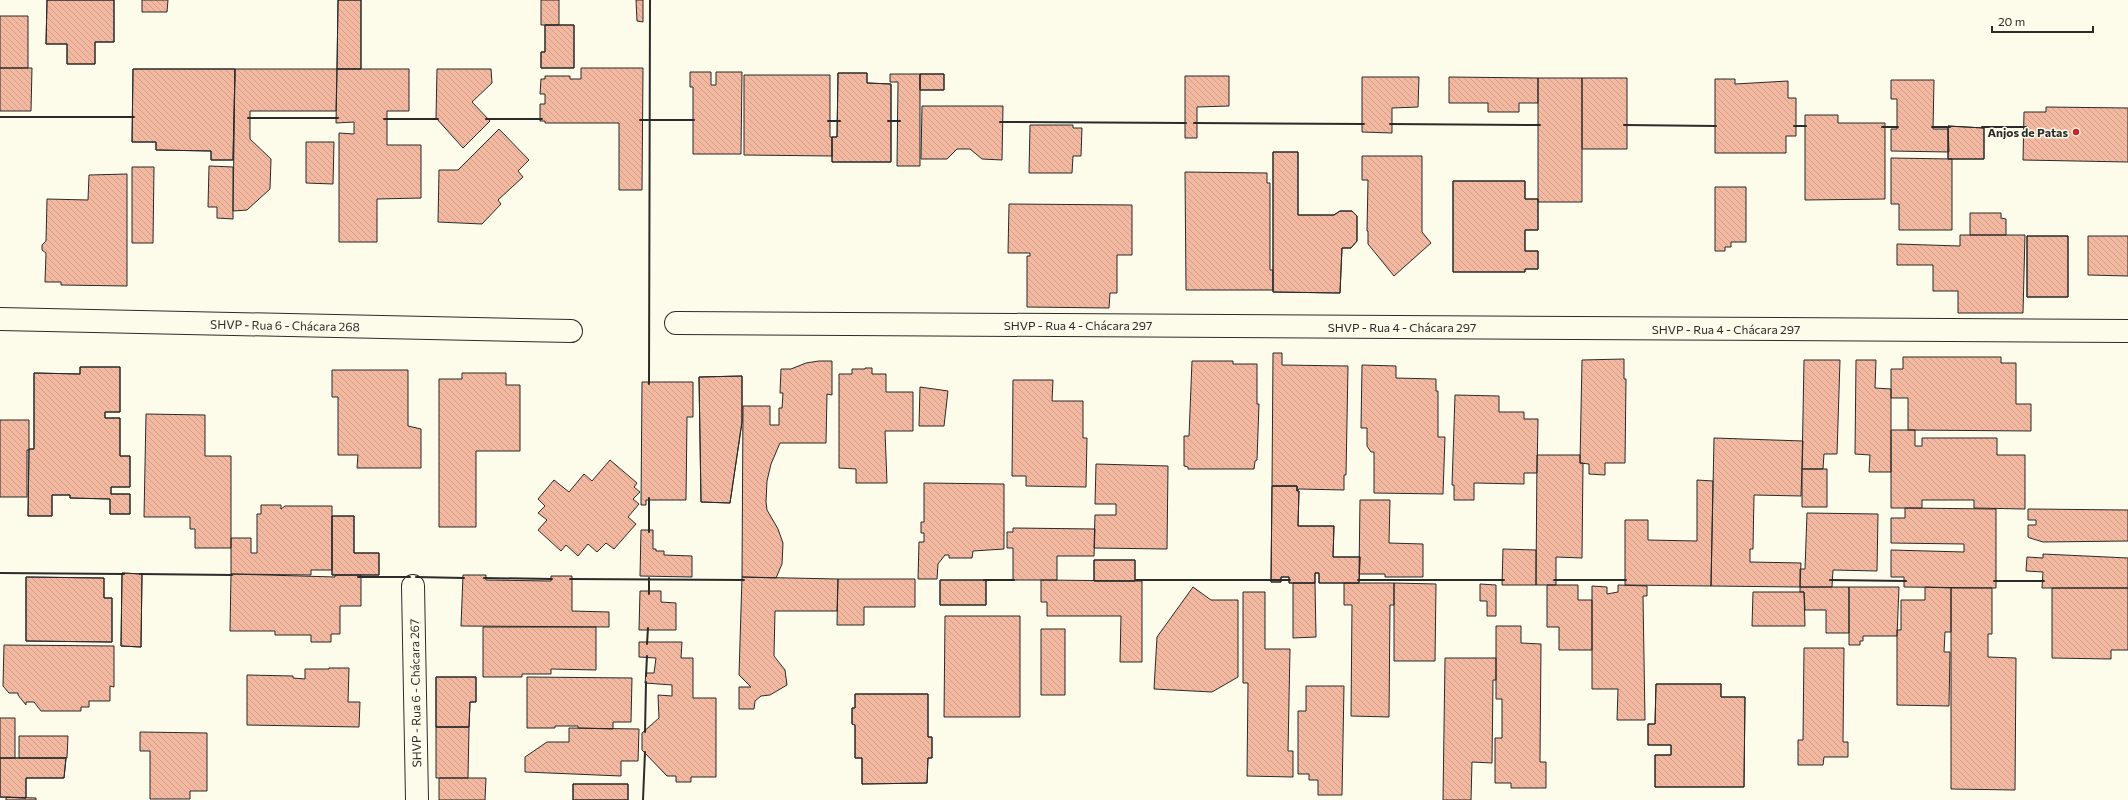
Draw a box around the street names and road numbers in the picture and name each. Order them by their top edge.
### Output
street label: SHVP - Rua 6 - Chácara 268 [210,317,360,333]
street label: SHVP - Rua 4 - Chácara 297 [1004,318,1152,332]
street label: SHVP - Rua 4 - Chácara 297 [1328,320,1476,334]
street label: SHVP - Rua 4 - Chácara 297 [1652,322,1800,336]
street label: SHVP - Rua 6 - Chácara 267 [407,619,423,767]

